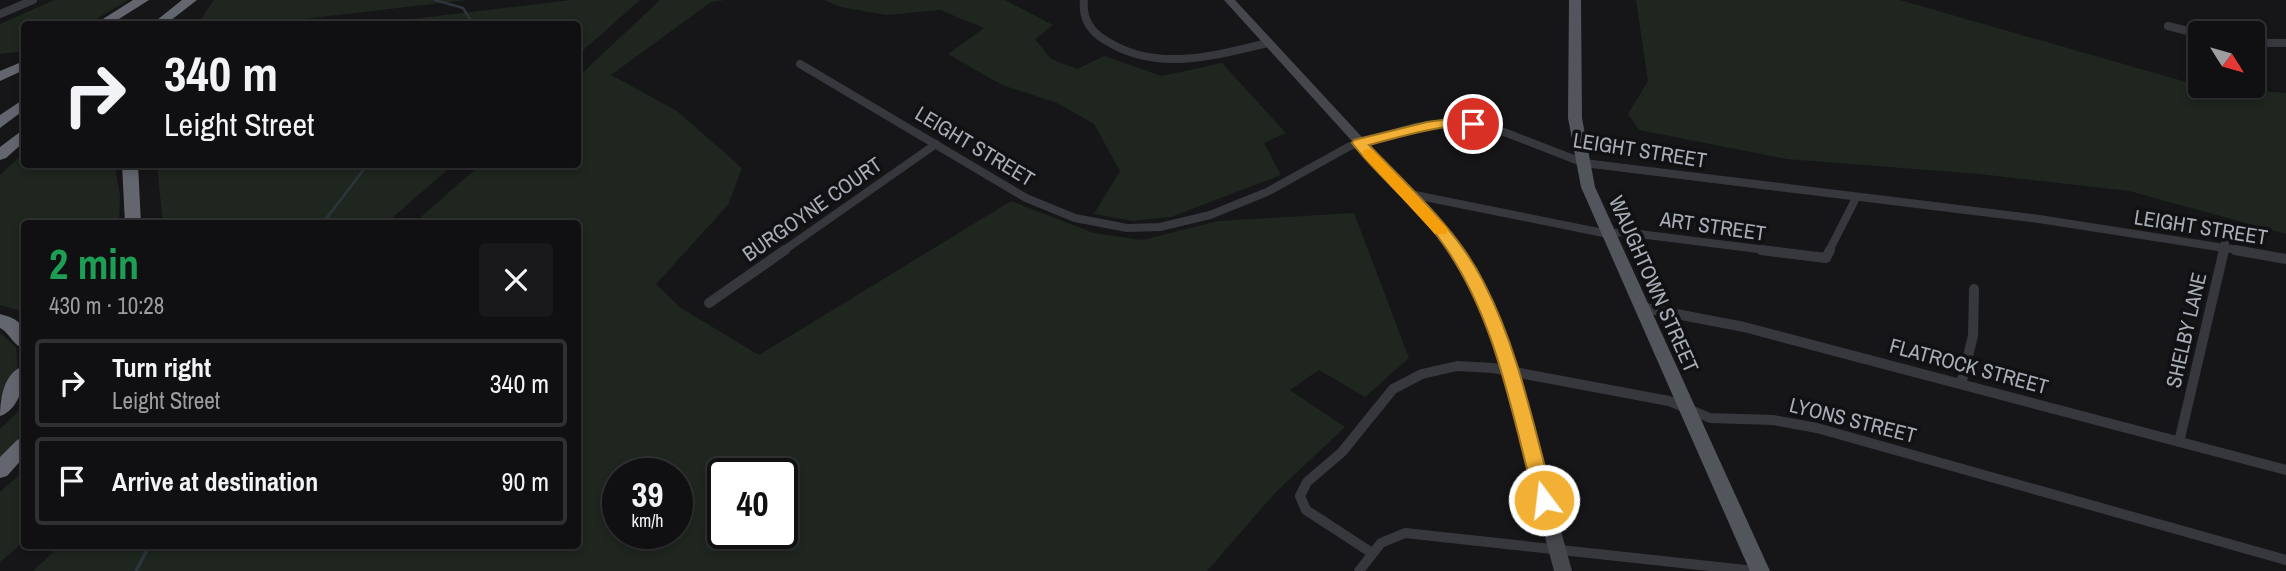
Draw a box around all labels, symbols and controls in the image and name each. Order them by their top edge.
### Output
north arrow [2188,21,2264,98]
map controls [2188,21,2265,98]
text: 340 m [164,40,278,106]
icon: right [49,49,140,140]
pin [1443,94,1503,154]
street label: LEIGHT STREET [910,99,1041,193]
text: Leight Street [164,103,314,146]
icon: arrive [1454,105,1492,143]
street label: LEIGHT STREET [1571,125,1709,175]
street label: BURGOYNE COURT [736,150,888,268]
street label: WAUGHTOWN STREET [1602,191,1706,377]
street label: LEIGHT STREET [2132,202,2270,252]
street label: ART STREET [1657,204,1768,248]
text: 2 min [49,236,139,292]
button: close [479,243,553,317]
street label: SHELBY LANE [2159,270,2213,390]
text: 430 m · 10:28 [49,290,164,321]
street label: FLATROCK STREET [1886,331,2052,401]
text: Turn right [112,350,211,385]
icon: right [53,364,91,402]
text: 340 m [490,366,549,401]
text: Leight Street [112,385,220,416]
street label: LYONS STREET [1786,390,1920,450]
speed limit sign: 40 [707,458,798,549]
icon: arrive [53,462,91,500]
position arrow [1507,463,1581,537]
text: Arrive at destination [112,464,318,499]
text: 90 m [502,464,549,499]
text: 39 [632,471,663,518]
text: km/h [632,508,664,533]

